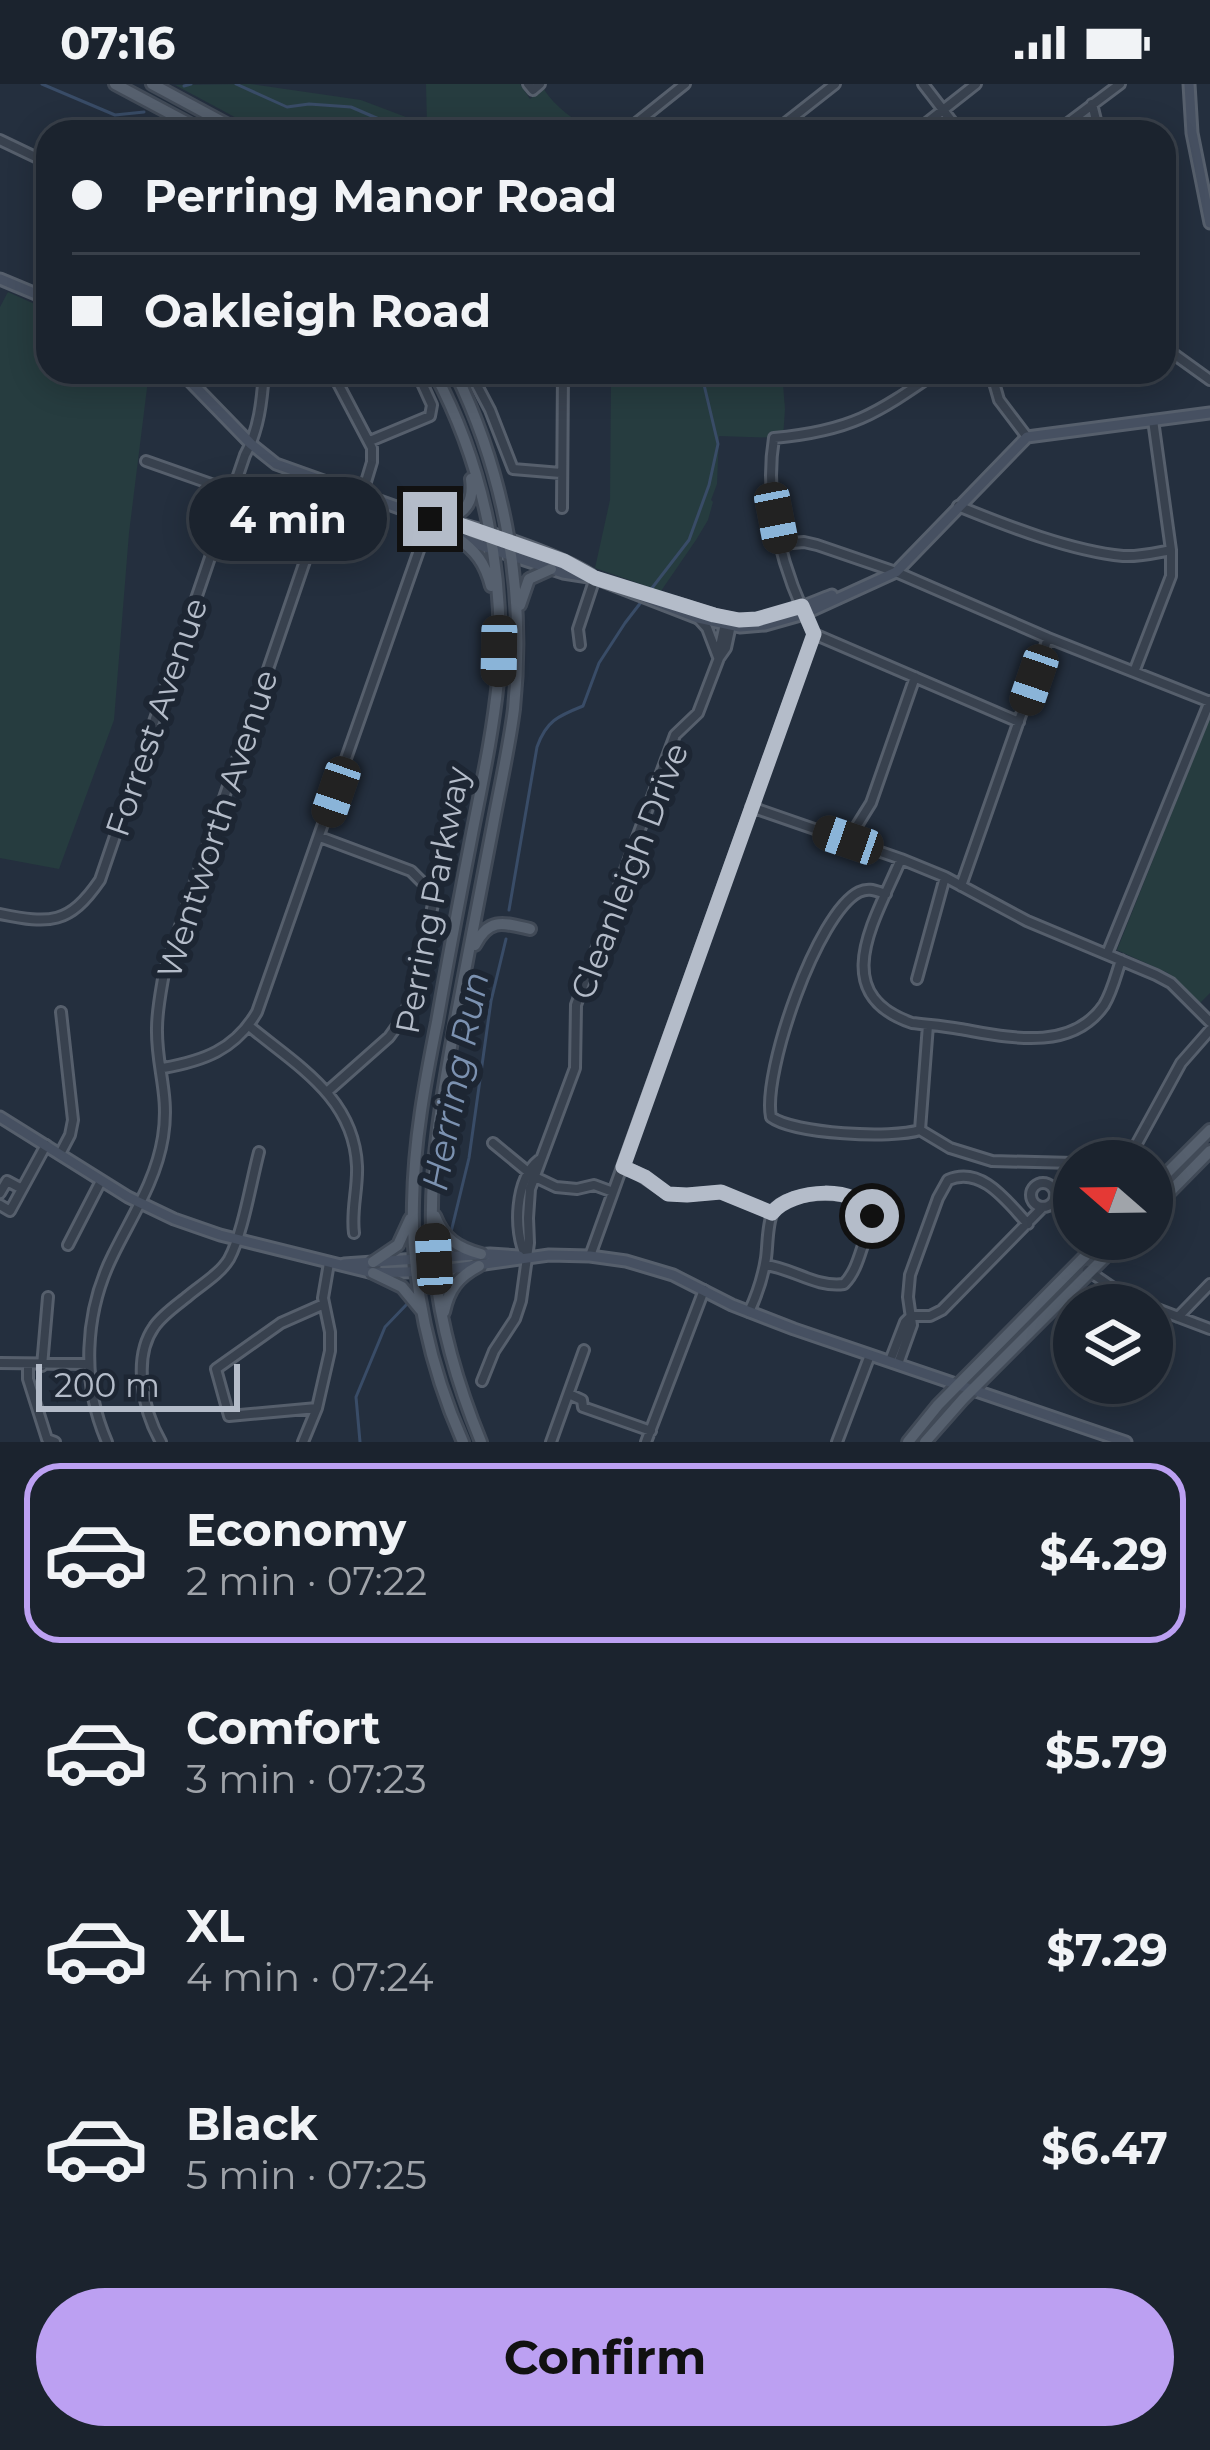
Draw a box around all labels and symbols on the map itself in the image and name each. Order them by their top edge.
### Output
callout: 4 min [190,477,388,561]
car [751,479,801,557]
route end [403,492,457,546]
street label: Forrest Avenue [96,593,216,841]
car [480,615,518,687]
car [1005,640,1063,720]
street label: Wentworth Avenue [148,665,286,983]
street label: Cleanleigh Drive [562,737,696,1005]
car [307,752,365,832]
street label: Perring Parkway [386,763,478,1037]
car [808,811,888,869]
water label: Herring Run [412,968,498,1194]
north arrow [1053,1140,1173,1260]
route start [845,1189,899,1243]
car [414,1222,454,1296]
scale bar [36,1358,240,1411]

